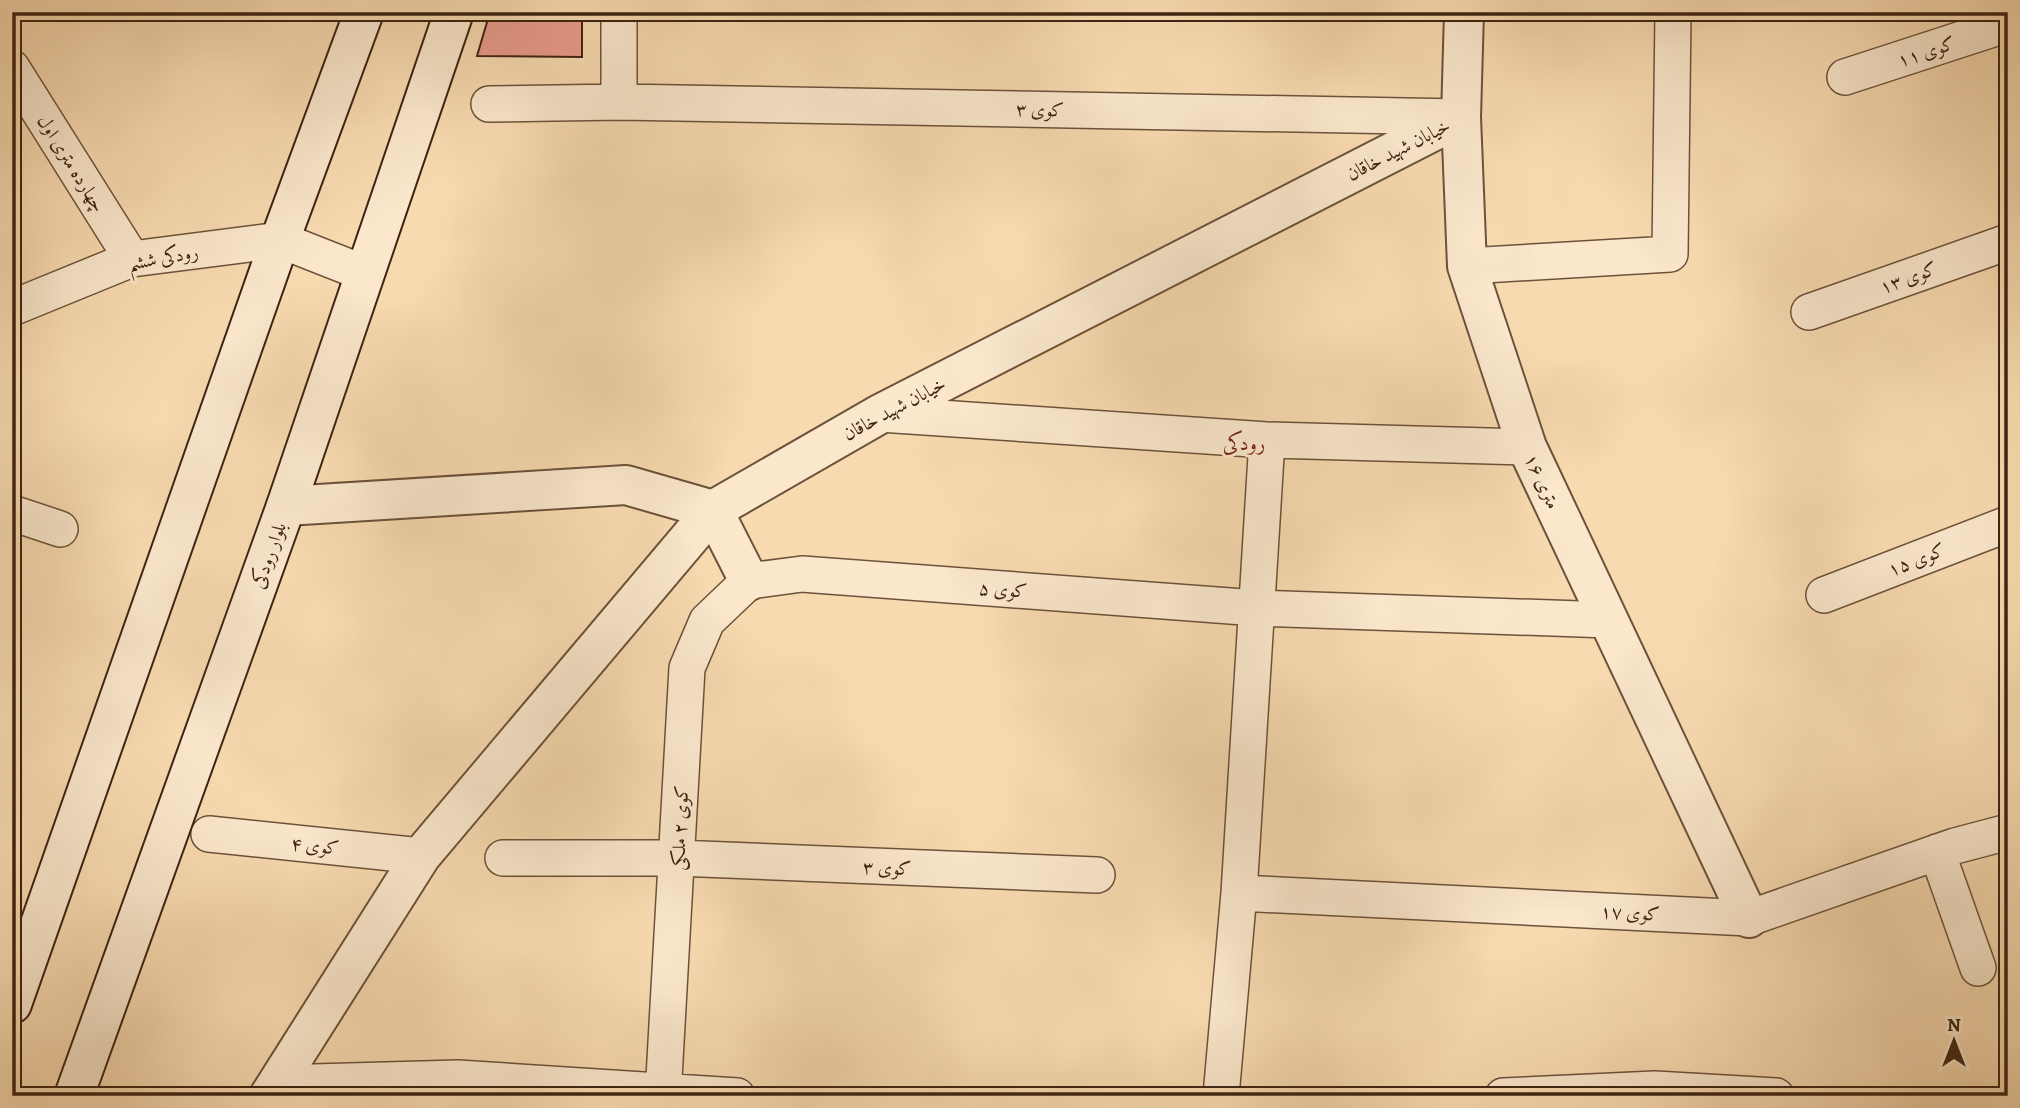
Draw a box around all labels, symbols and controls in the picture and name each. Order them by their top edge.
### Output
street label: کوی ۱۱ [1894,30,1959,74]
street label: کوی ۳ [1016,97,1064,123]
street label: چهارده متری اول [31,110,111,217]
street label: خیابان شهید خاقان [1342,113,1455,187]
street label: رودکی ششم [126,239,202,283]
street label: کوی ۱۳ [1876,256,1941,300]
street label: خیابان شهید خاقان [838,371,951,447]
district label: رودکی [1223,429,1265,457]
street label: ۱۶ متری [1518,449,1566,513]
street label: بلوار رودکی [245,519,293,592]
street label: کوی ۱۵ [1884,537,1949,583]
street label: کوی ۵ [978,575,1028,605]
street label: کوی ۲ ملکی [665,785,695,871]
street label: کوی ۴ [289,831,340,861]
street label: کوی ۳ [862,854,912,882]
street label: کوی ۱۷ [1600,898,1660,928]
north arrow [1918,1006,1988,1076]
text: N [1947,1012,1961,1038]

